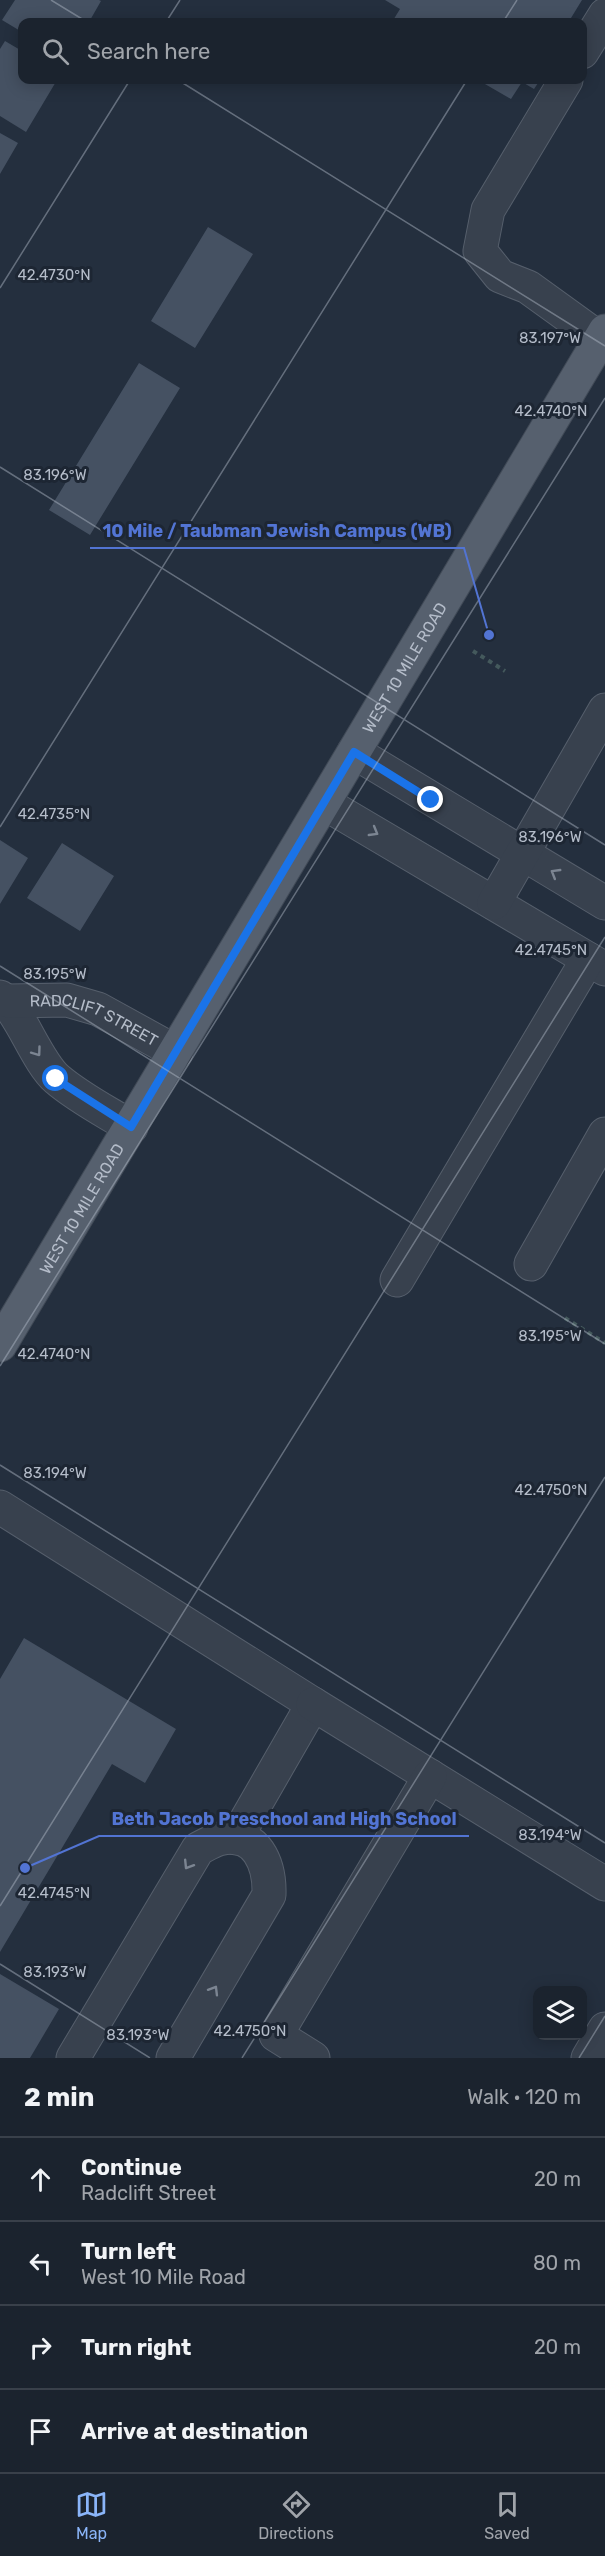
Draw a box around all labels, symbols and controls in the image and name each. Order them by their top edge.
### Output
search box [18,18,587,84]
icon: search [39,35,72,68]
text: Search here [87,38,210,65]
text: 42.4730°N [17,266,91,284]
text: 83.197°W [519,329,581,347]
text: 42.4740°N [515,402,588,420]
text: 83.196°W [23,466,87,484]
callout: 10 Mile / Taubman Jewish Campus (WB) [90,512,464,548]
text: 10 Mile / Taubman Jewish Campus (WB) [102,520,452,542]
street label: WEST 10 MILE ROAD [358,599,451,736]
route end [417,786,443,812]
text: 42.4735°N [18,805,90,823]
one-way arrow [368,825,379,836]
text: 83.196°W [518,828,582,846]
one-way arrow [551,869,561,880]
text: 42.4745°N [515,941,587,959]
text: 83.195°W [23,965,87,983]
street label: RADCLIFT STREET [29,989,161,1050]
one-way arrow [30,1045,41,1056]
route start [42,1065,68,1091]
street label: WEST 10 MILE ROAD [35,1140,128,1277]
text: 83.195°W [518,1327,582,1345]
text: 42.4740°N [18,1345,91,1363]
text: 83.194°W [23,1464,87,1482]
text: 42.4750°N [514,1481,588,1499]
callout: Beth Jacob Preschool and High School [99,1800,469,1836]
text: Beth Jacob Preschool and High School [111,1808,457,1830]
text: 83.194°W [518,1826,582,1844]
one-way arrow [185,1858,196,1869]
text: 42.4745°N [18,1884,90,1902]
text: 83.193°W [23,1963,87,1981]
one-way arrow [207,1986,218,1996]
map controls [533,1986,587,2040]
button: layers [533,1986,587,2040]
text: 42.4750°N [213,2022,287,2040]
text: 83.193°W [106,2026,170,2044]
text: 2 min [24,2082,94,2113]
text: Walk · 120 m [467,2085,581,2109]
text: Continue [81,2154,182,2181]
icon: ahead [24,2163,57,2196]
text: 20 m [534,2167,581,2191]
text: Radclift Street [81,2181,216,2205]
text: Turn left [81,2238,176,2265]
icon: left [24,2247,57,2280]
text: 80 m [533,2251,581,2275]
text: West 10 Mile Road [81,2265,246,2289]
icon: right [24,2331,57,2364]
text: Turn right [81,2334,191,2361]
text: 20 m [534,2335,581,2359]
icon: arrive [24,2415,57,2448]
text: Arrive at destination [81,2418,308,2445]
tab: Map [75,2488,108,2543]
tab: Directions [258,2488,334,2543]
tab: Saved [484,2488,530,2543]

